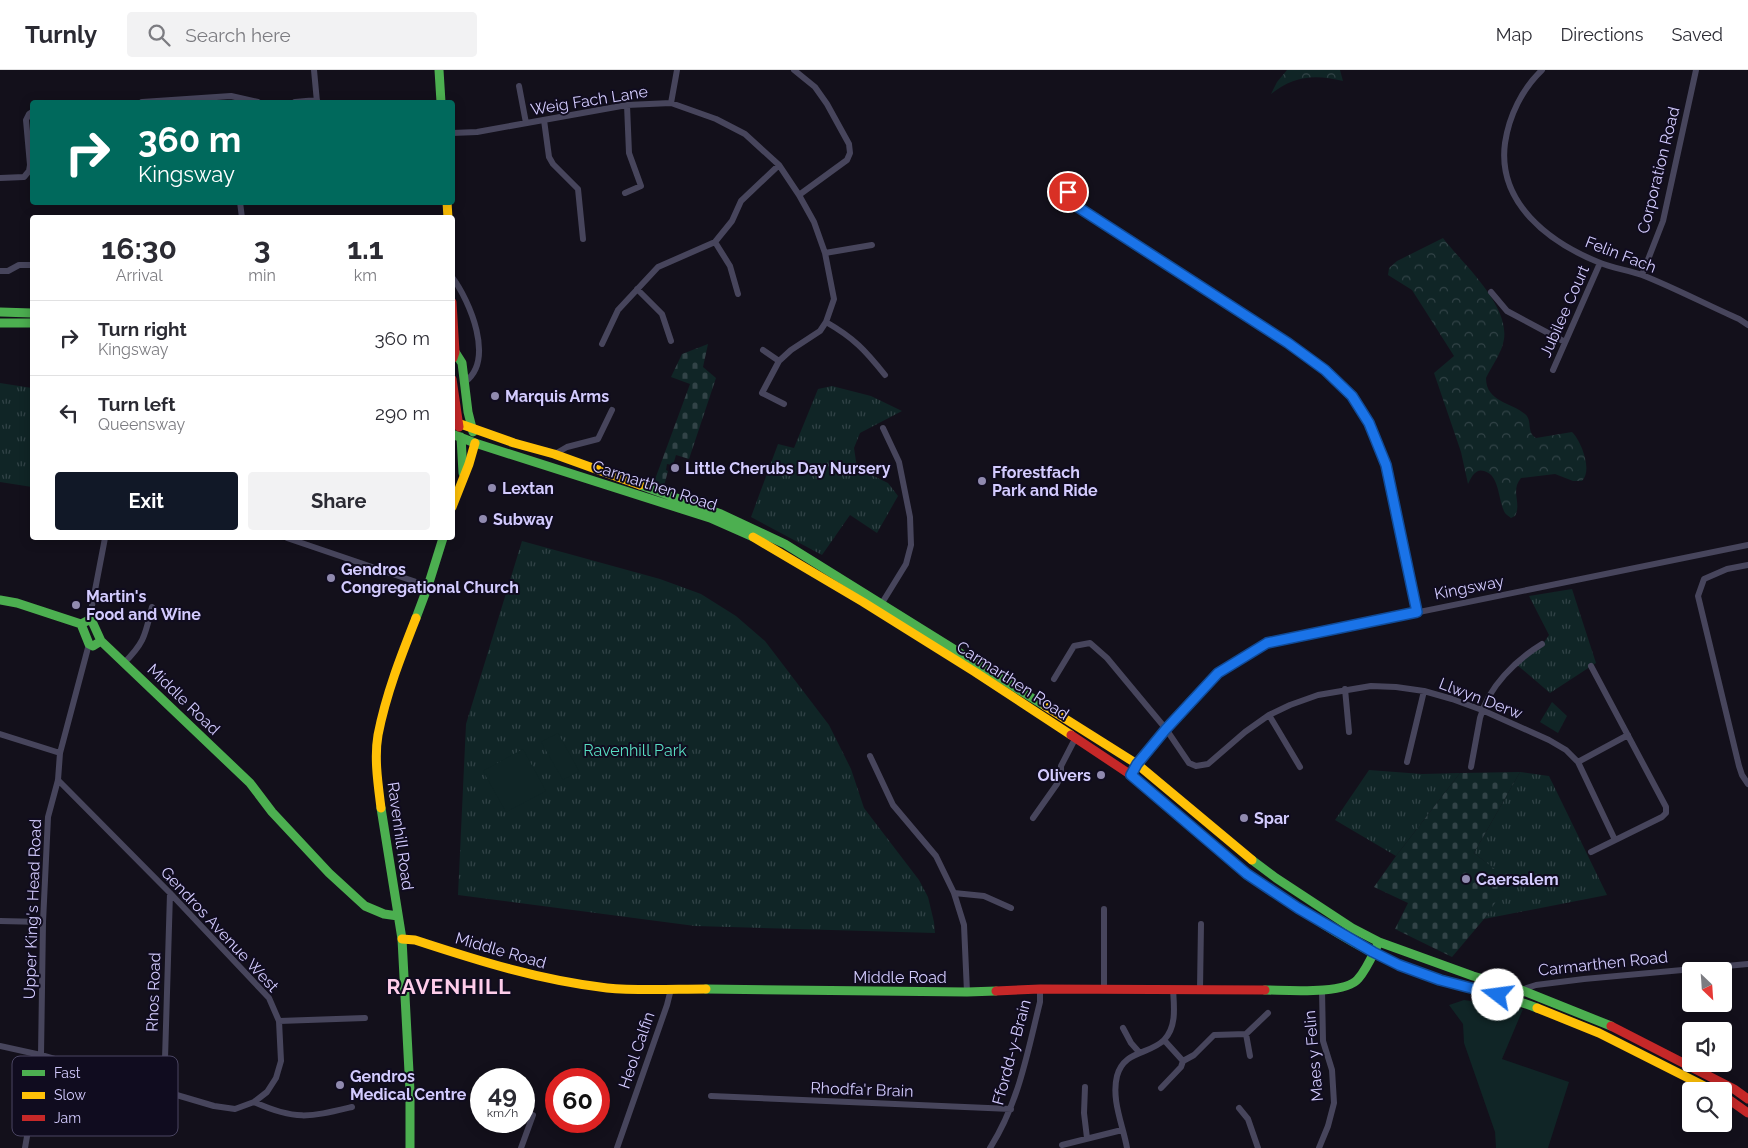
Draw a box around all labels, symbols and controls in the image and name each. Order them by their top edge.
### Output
search box [127,12,477,57]
text: Turnly [25,20,97,49]
icon: search [145,21,173,49]
text: Search here [185,24,291,46]
text: Map [1496,24,1532,45]
text: Directions [1560,24,1644,45]
text: Saved [1672,24,1723,45]
street label: Weig Fach Lane [529,82,649,119]
street label: Corporation Road [1634,105,1683,235]
text: 360 m [138,119,241,160]
icon: right [55,120,120,185]
text: Kingsway [138,161,235,187]
pin [1047,171,1089,213]
icon: arrive [1054,178,1082,206]
text: 16:30 [101,231,177,266]
text: 3 [254,231,270,266]
text: 1.1 [347,231,384,266]
street label: Felin Fach [1583,232,1659,277]
street label: Jubilee Court [1536,262,1593,360]
text: Arrival [116,266,163,285]
text: min [248,266,276,285]
text: km [354,266,377,285]
text: Turn right [98,318,187,340]
icon: right [55,324,83,352]
text: 360 m [374,327,430,349]
text: Kingsway [98,340,169,359]
place label: Marquis Arms [505,387,609,406]
marker: Marquis Arms [489,390,501,402]
text: Turn left [98,393,175,415]
icon: left [55,399,83,427]
text: 290 m [375,402,430,424]
text: Queensway [98,415,185,434]
street label: Carmarthen Road [590,456,720,515]
place label: Little Cherubs Day Nursery [685,459,891,478]
marker: Little Cherubs Day Nursery [669,462,681,474]
place label: Fforestfach Park and Ride [992,463,1098,500]
button: Exit [55,472,238,530]
button: Share [248,472,430,530]
marker: Fforestfach Park and Ride [976,475,988,487]
place label: Lextan [502,479,554,498]
marker: Lextan [486,482,498,494]
place label: Subway [493,510,554,529]
marker: Subway [477,513,489,525]
place label: Gendros Congregational Church [341,560,519,597]
street label: Kingsway [1433,571,1506,604]
marker: Gendros Congregational Church [325,572,337,584]
place label: Martin's Food and Wine [86,587,201,624]
marker: Martin's Food and Wine [70,599,82,611]
street label: Carmarthen Road [953,637,1073,724]
street label: Middle Road [143,660,224,739]
street label: Llwyn Derw [1436,674,1525,723]
park label: Ravenhill Park [583,741,687,760]
place label: Olivers [1038,766,1091,785]
marker: Olivers [1095,769,1107,781]
street label: Ravenhill Road [383,781,418,892]
place label: Spar [1254,809,1289,828]
marker: Spar [1238,812,1250,824]
street label: Upper King's Head Road [20,818,45,1000]
street label: Gendros Avenue West [157,863,283,996]
place label: Caersalem [1476,870,1559,889]
marker: Caersalem [1460,873,1472,885]
street label: Middle Road [453,928,549,973]
street label: Carmarthen Road [1537,947,1669,980]
street label: Rhos Road [143,952,164,1032]
north arrow [1682,962,1732,1012]
map controls [1682,962,1732,1132]
street label: Middle Road [853,968,947,987]
position arrow [1471,968,1523,1020]
district label: RAVENHILL [387,974,511,999]
street label: Ffordd-y-Brain [988,997,1035,1107]
street label: Heol Calfin [614,1009,658,1091]
street label: Maes y Felin [1300,1010,1327,1102]
button: sound [1682,1022,1732,1072]
legend [12,1056,178,1136]
text: Fast [54,1065,81,1081]
place label: Gendros Medical Centre [350,1067,467,1104]
speed limit sign: 60 [545,1068,610,1133]
street label: Rhodfa'r Brain [810,1078,914,1101]
marker: Gendros Medical Centre [334,1079,346,1091]
text: 49 [488,1079,517,1109]
button: search [1682,1082,1732,1132]
text: Slow [54,1087,86,1103]
text: km/h [487,1106,518,1120]
text: Jam [54,1110,81,1126]

